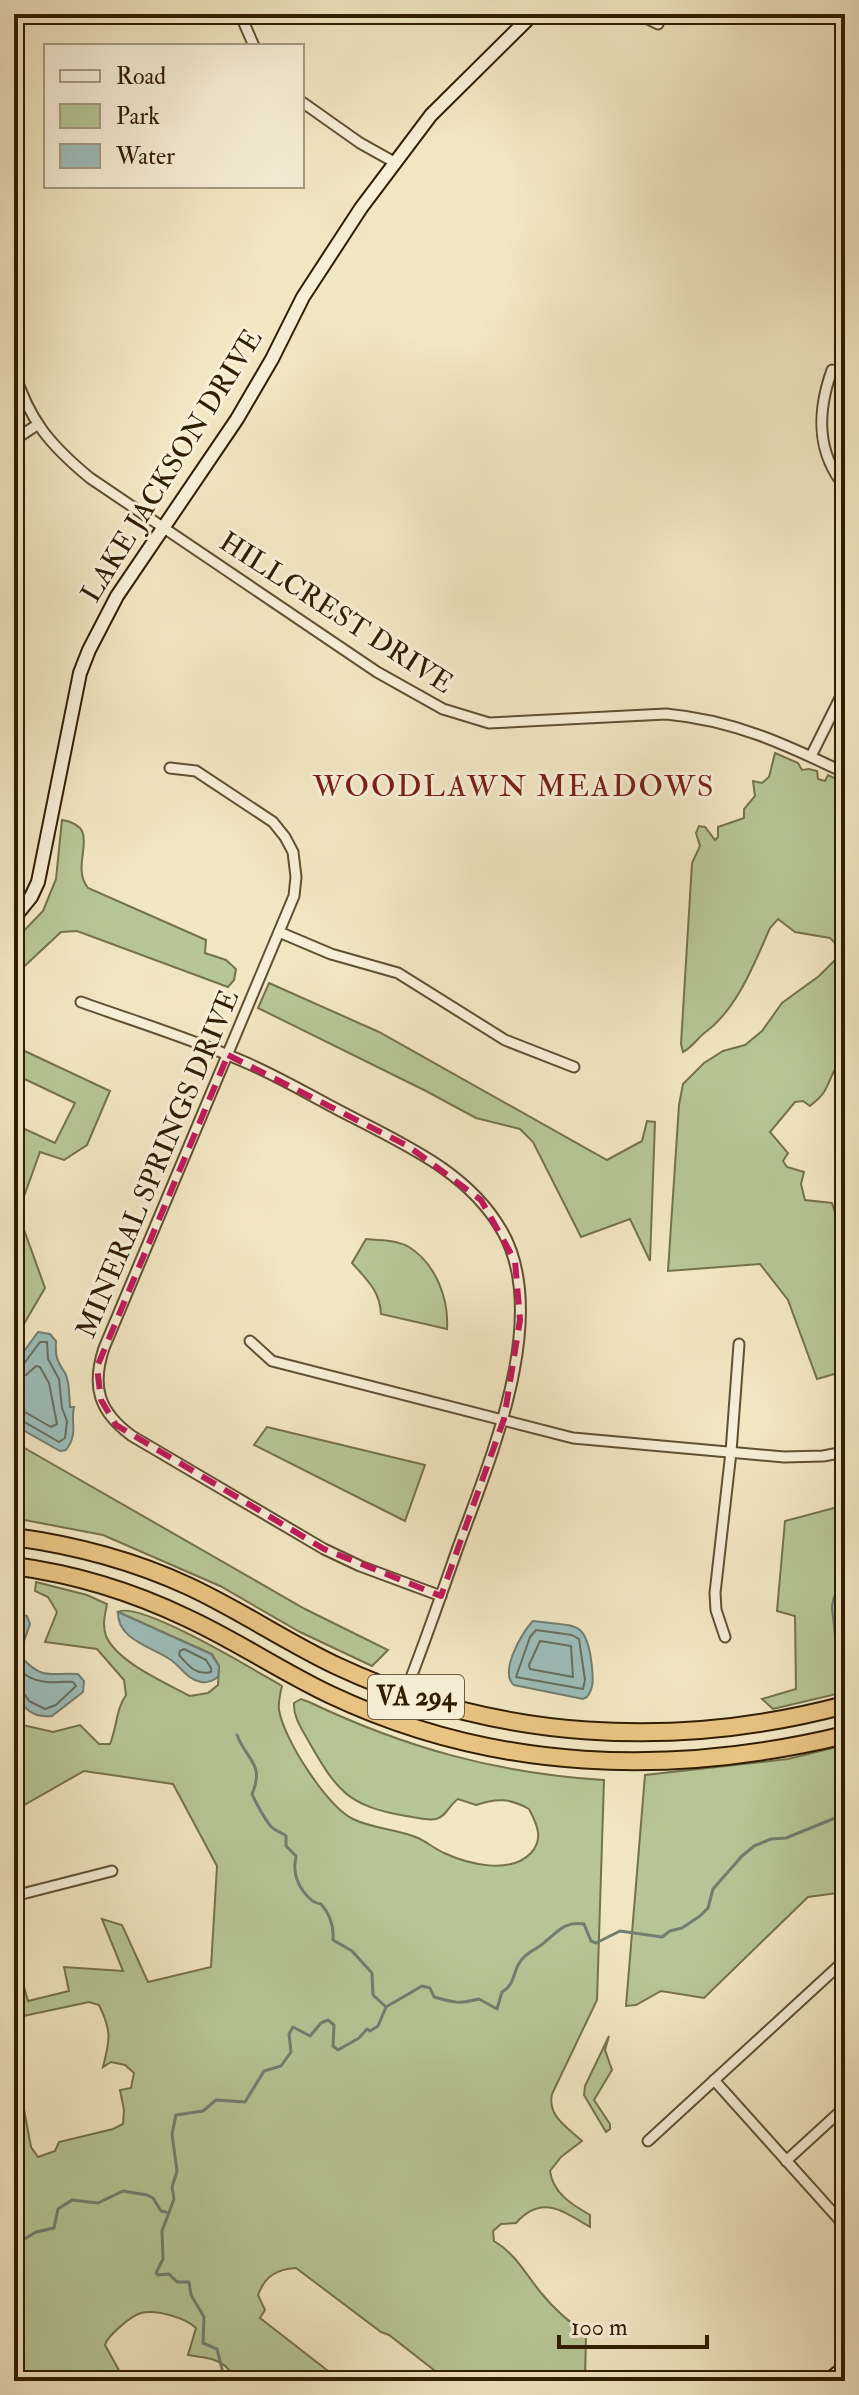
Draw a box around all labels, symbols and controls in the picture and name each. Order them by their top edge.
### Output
legend [44,44,304,188]
text: Road [116,61,166,92]
text: Park [116,101,160,132]
text: Water [115,141,175,172]
street label: LAKE JACKSON DRIVE [74,323,270,609]
street label: HILLCREST DRIVE [213,524,459,702]
district label: WOODLAWN MEADOWS [312,768,715,805]
street label: MINERAL SPRINGS DRIVE [69,985,247,1343]
road number: VA 294 [368,1675,464,1719]
scale bar [559,2299,707,2349]
text: 100 m [571,2312,628,2343]

